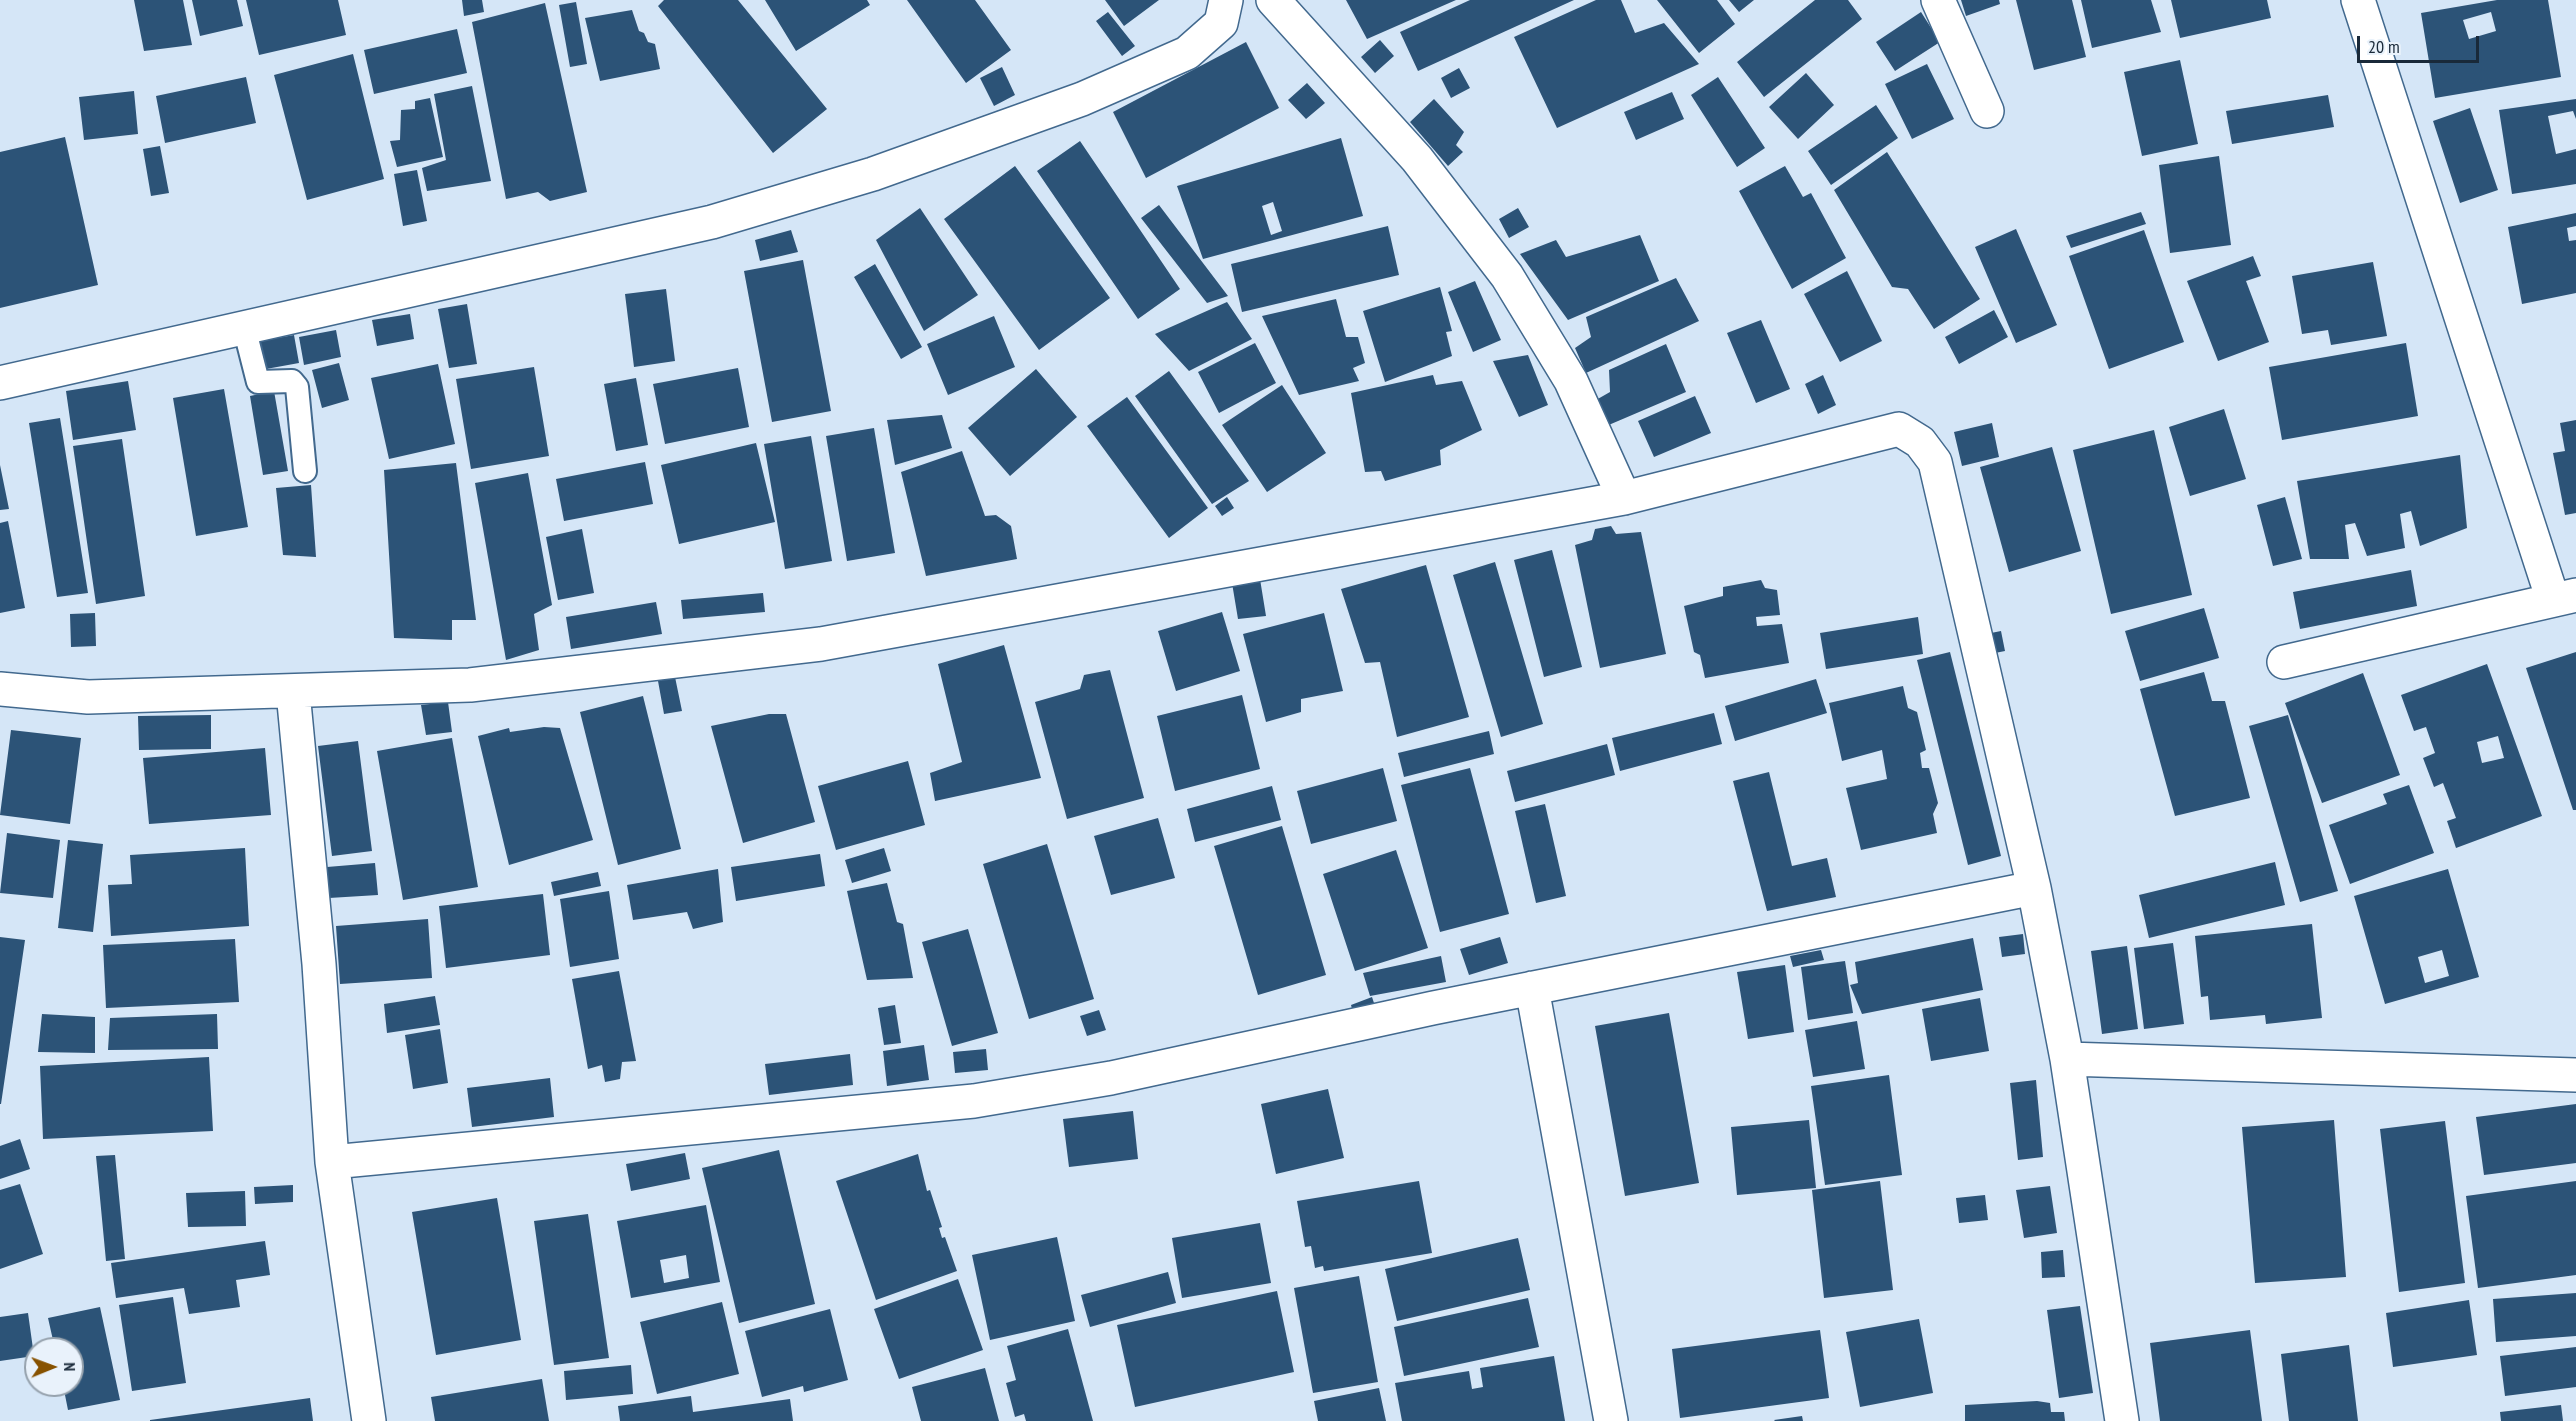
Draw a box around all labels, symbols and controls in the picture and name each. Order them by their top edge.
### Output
scale bar [2360,24,2482,62]
text: 20 m [2368,35,2400,58]
north arrow [24,1337,84,1397]
text: N [60,1362,80,1371]

